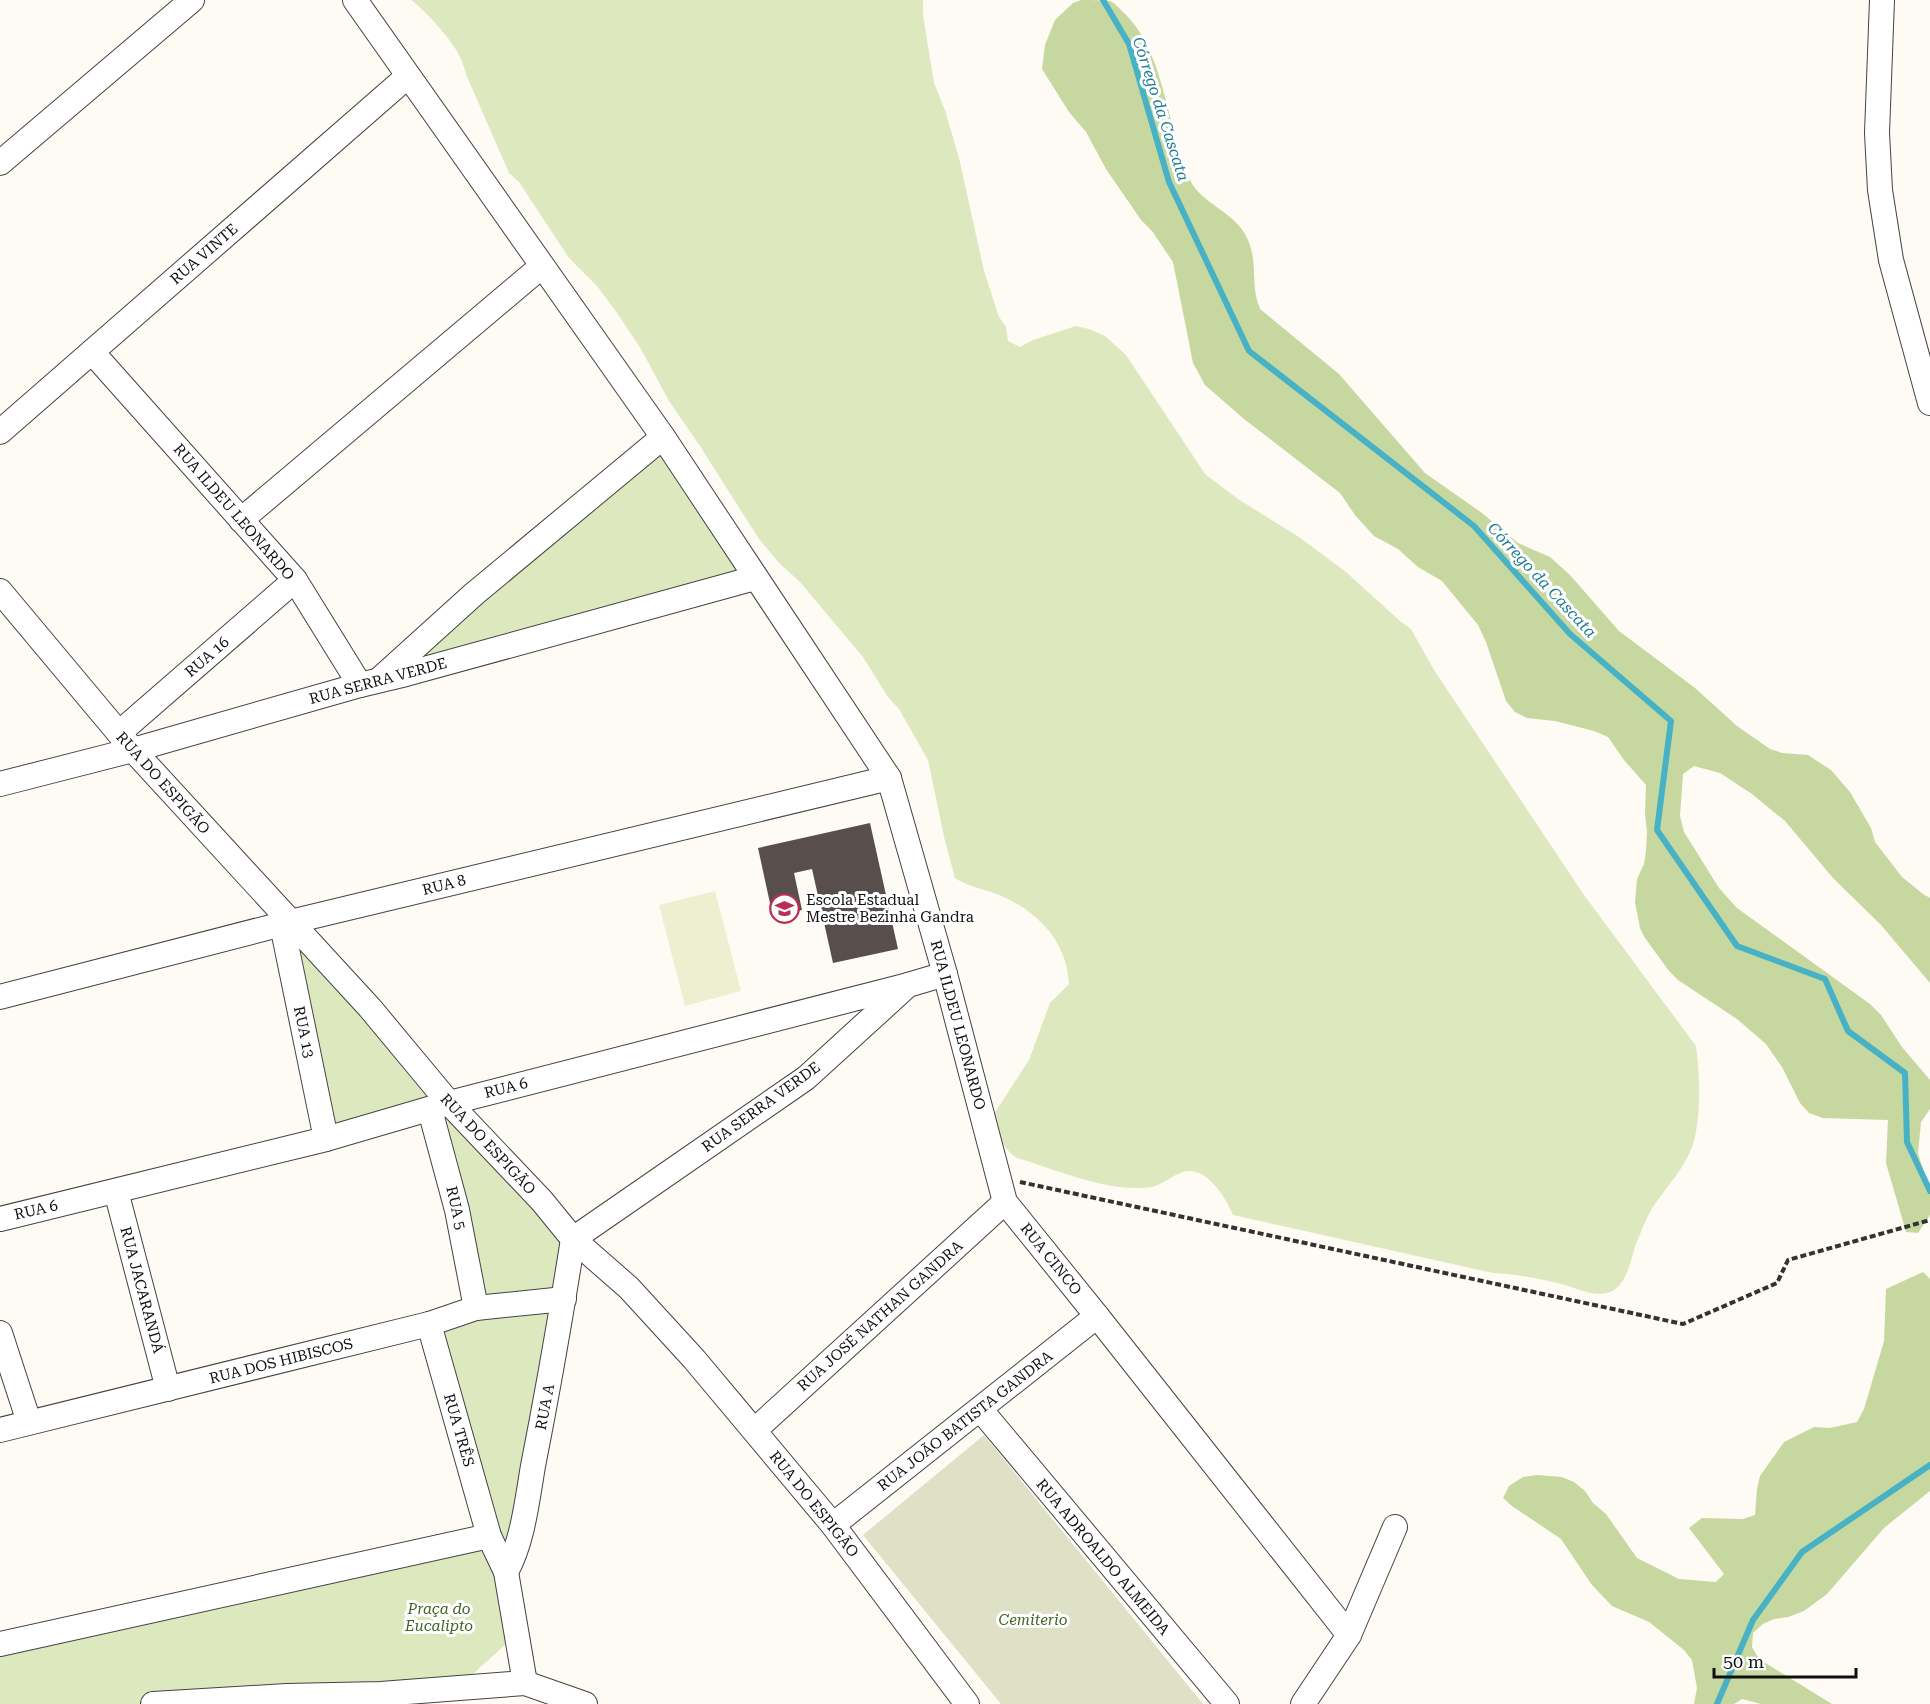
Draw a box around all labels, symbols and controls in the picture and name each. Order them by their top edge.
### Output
water label: Córrego da Cascata [1129,35,1193,184]
street label: RUA VINTE [167,220,241,288]
street label: RUA ILDEU LEONARDO [170,440,298,584]
water label: Córrego da Cascata [1484,519,1600,642]
street label: RUA 16 [181,633,233,681]
street label: RUA SERRA VERDE [307,654,449,708]
street label: RUA DO ESPIGÃO [112,728,214,838]
street label: RUA 8 [420,871,468,899]
place label: Escola Estadual Mestre Bezinha Gandra [806,891,974,926]
school or university icon: Escola Estadual Mestre Bezinha Gandra [769,893,801,925]
street label: RUA ILDEU LEONARDO [927,938,989,1112]
street label: RUA 13 [290,1004,318,1060]
street label: RUA SERRA VERDE [698,1058,824,1156]
street label: RUA 6 [482,1074,530,1102]
street label: RUA DO ESPIGÃO [437,1090,539,1198]
street label: RUA 5 [442,1184,470,1232]
street label: RUA 6 [12,1196,60,1224]
street label: RUA CINCO [1017,1220,1085,1299]
street label: RUA JACARANDÁ [116,1225,168,1356]
street label: RUA JOSÉ NATHAN GANDRA [794,1237,967,1395]
street label: RUA DOS HIBISCOS [207,1334,355,1388]
street label: RUA JOÃO BATISTA GANDRA [874,1347,1057,1495]
street label: RUA A [532,1382,558,1431]
street label: RUA TRÊS [440,1391,478,1469]
street label: RUA DO ESPIGÃO [766,1447,862,1561]
street label: RUA ADROALDO ALMEIDA [1032,1475,1174,1639]
park label: Praça do Eucalipto [404,1600,473,1635]
park label: Cemiterio [999,1611,1068,1629]
scale bar [1714,1641,1856,1679]
text: 50 m [1723,1651,1764,1672]

